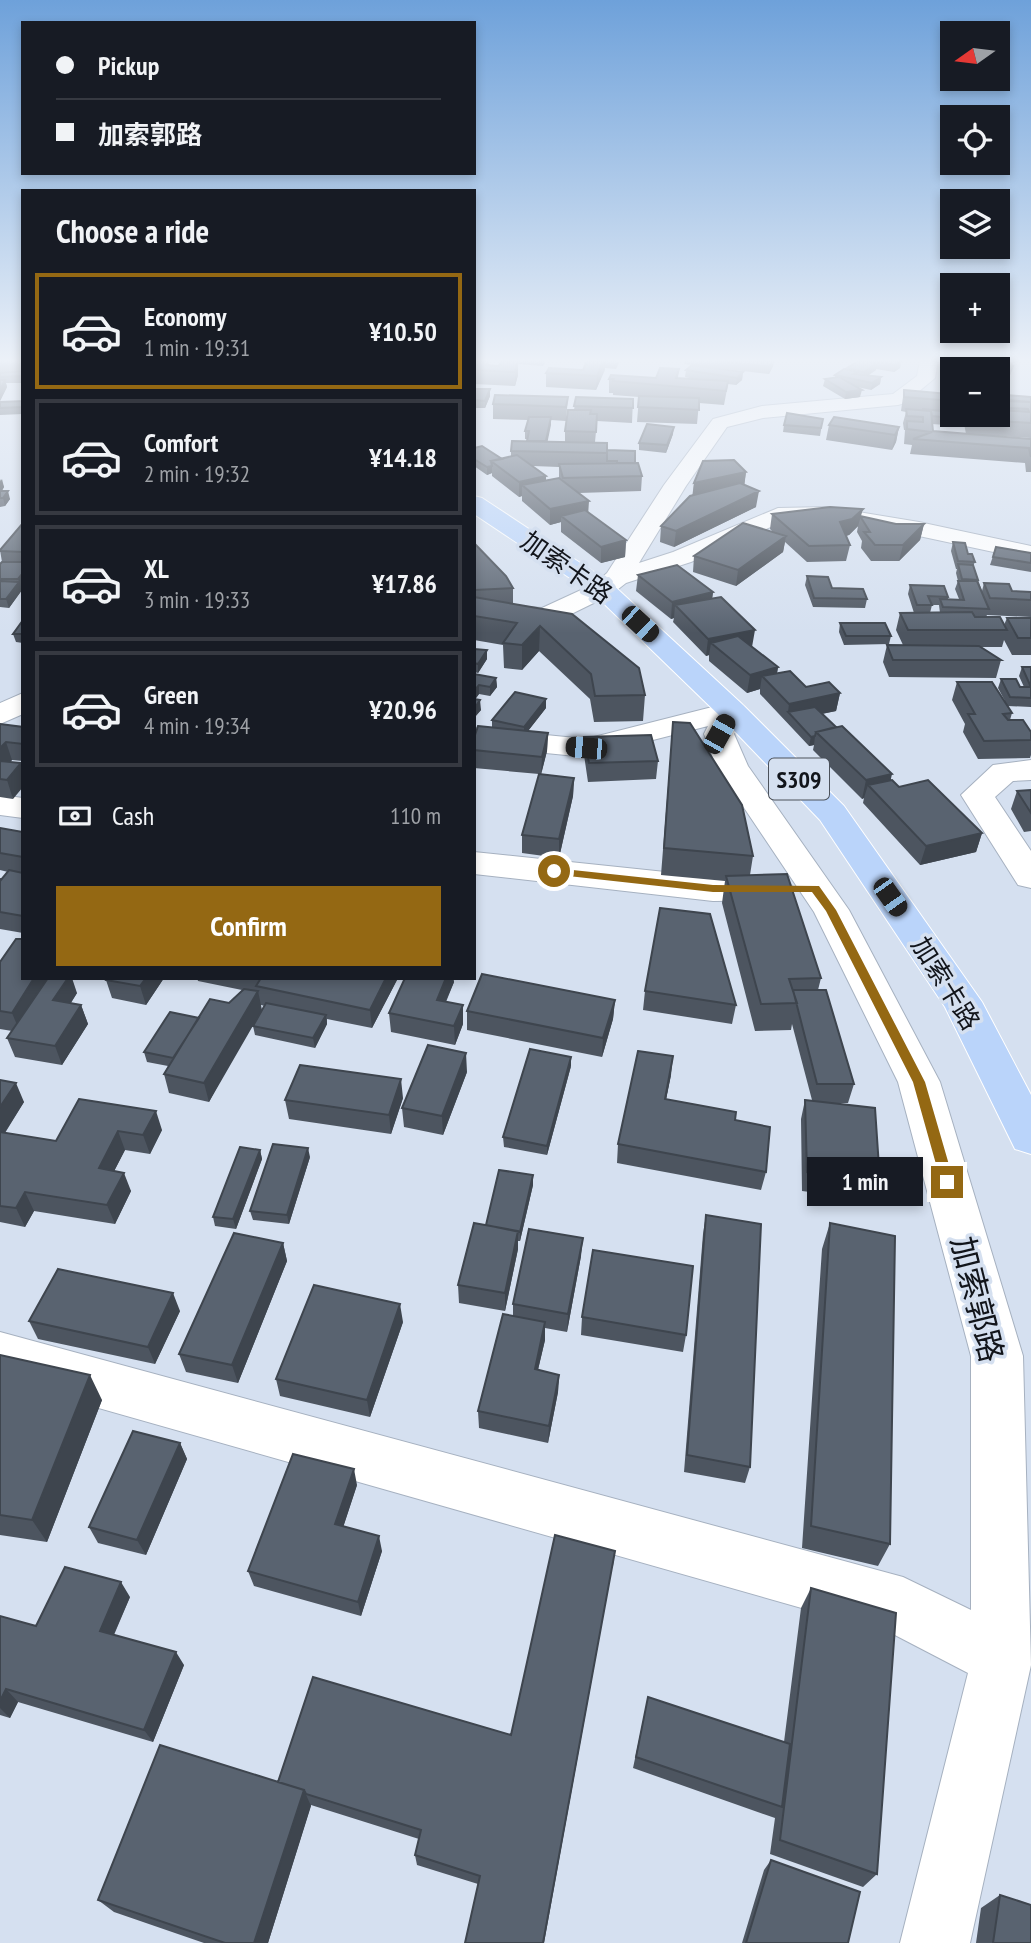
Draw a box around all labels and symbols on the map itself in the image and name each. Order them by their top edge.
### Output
north arrow [940,21,1010,91]
street label: 加索卡路 [515,524,619,610]
car [618,602,663,646]
car [700,711,739,757]
car [565,736,608,760]
road number: S309 [769,758,829,800]
route start [538,855,570,887]
car [870,874,911,920]
street label: 加索卡路 [904,930,988,1036]
callout: 1 min [807,1158,922,1206]
route end [931,1166,963,1198]
street label: 加索郭路 [942,1232,1014,1366]

